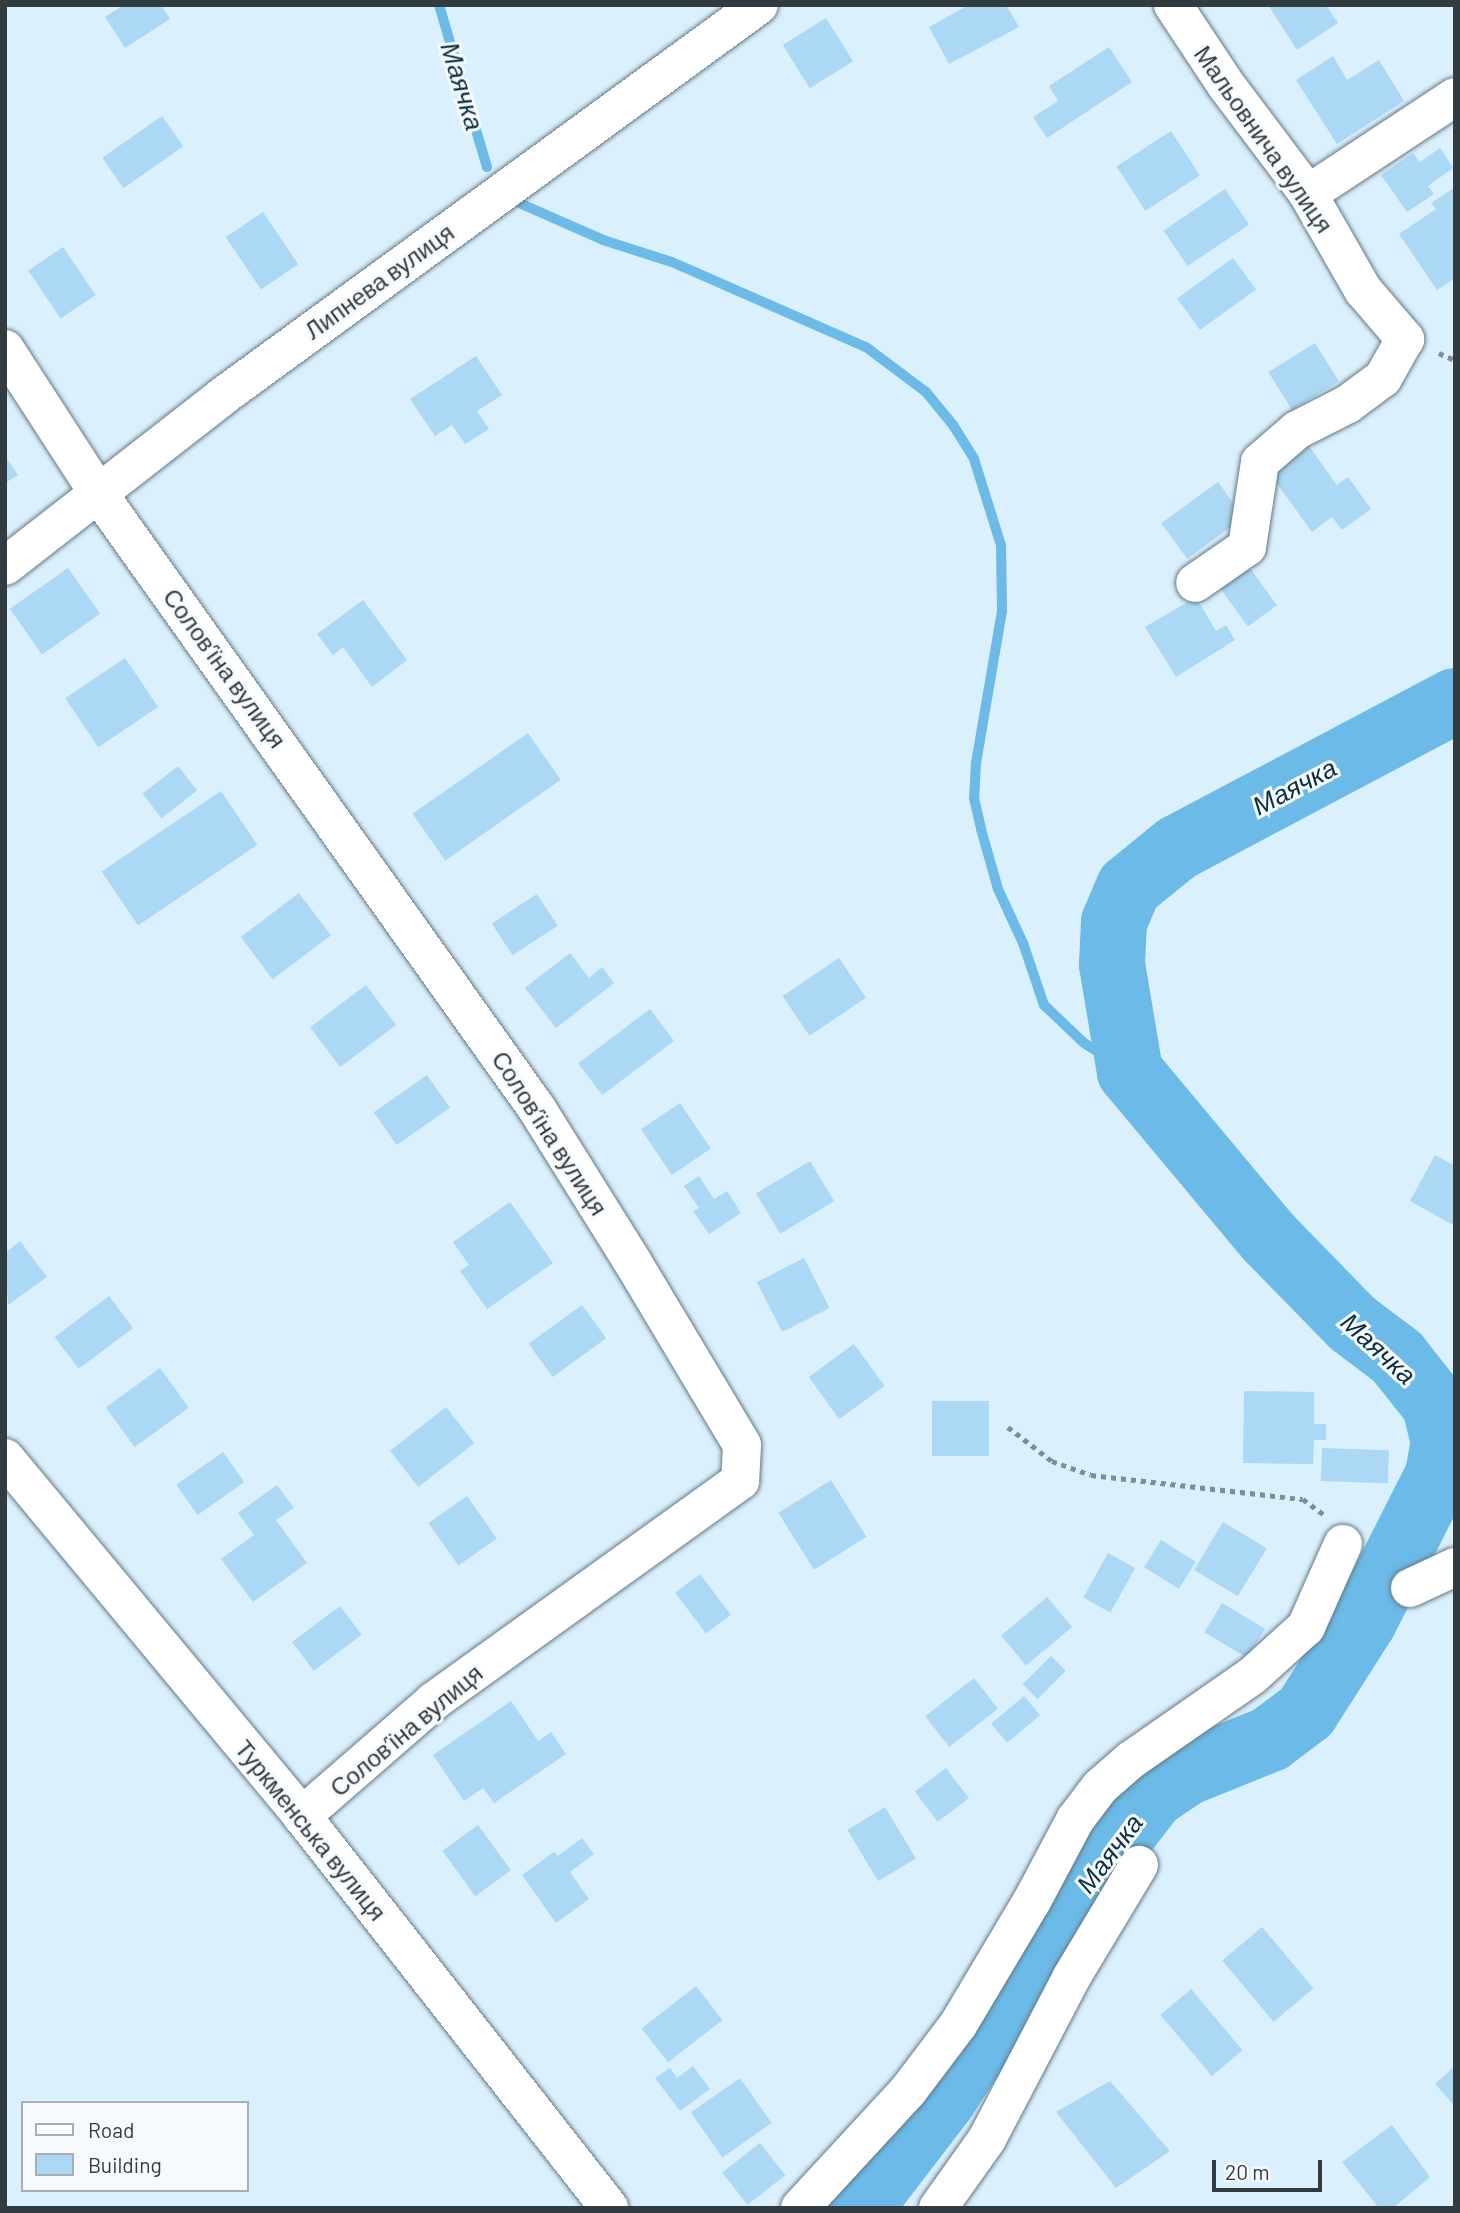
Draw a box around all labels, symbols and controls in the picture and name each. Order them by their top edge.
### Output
water label: Маячка [435,38,491,134]
street label: Мальовнича вулиця [1189,40,1339,238]
street label: Липнева вулиця [299,217,459,345]
street label: Соловʼїна вулиця [158,583,292,753]
water label: Маячка [1247,751,1341,821]
street label: Соловʼїна вулиця [486,1046,614,1220]
water label: Маячка [1335,1306,1423,1390]
street label: Соловʼїна вулиця [324,1658,488,1802]
street label: Туркменська вулиця [229,1734,393,1926]
water label: Маячка [1069,1807,1149,1899]
legend [21,2101,248,2192]
text: Road [88,2117,134,2142]
scale bar [1215,2146,1325,2190]
text: Building [88,2152,162,2177]
text: 20 m [1225,2159,1270,2184]

